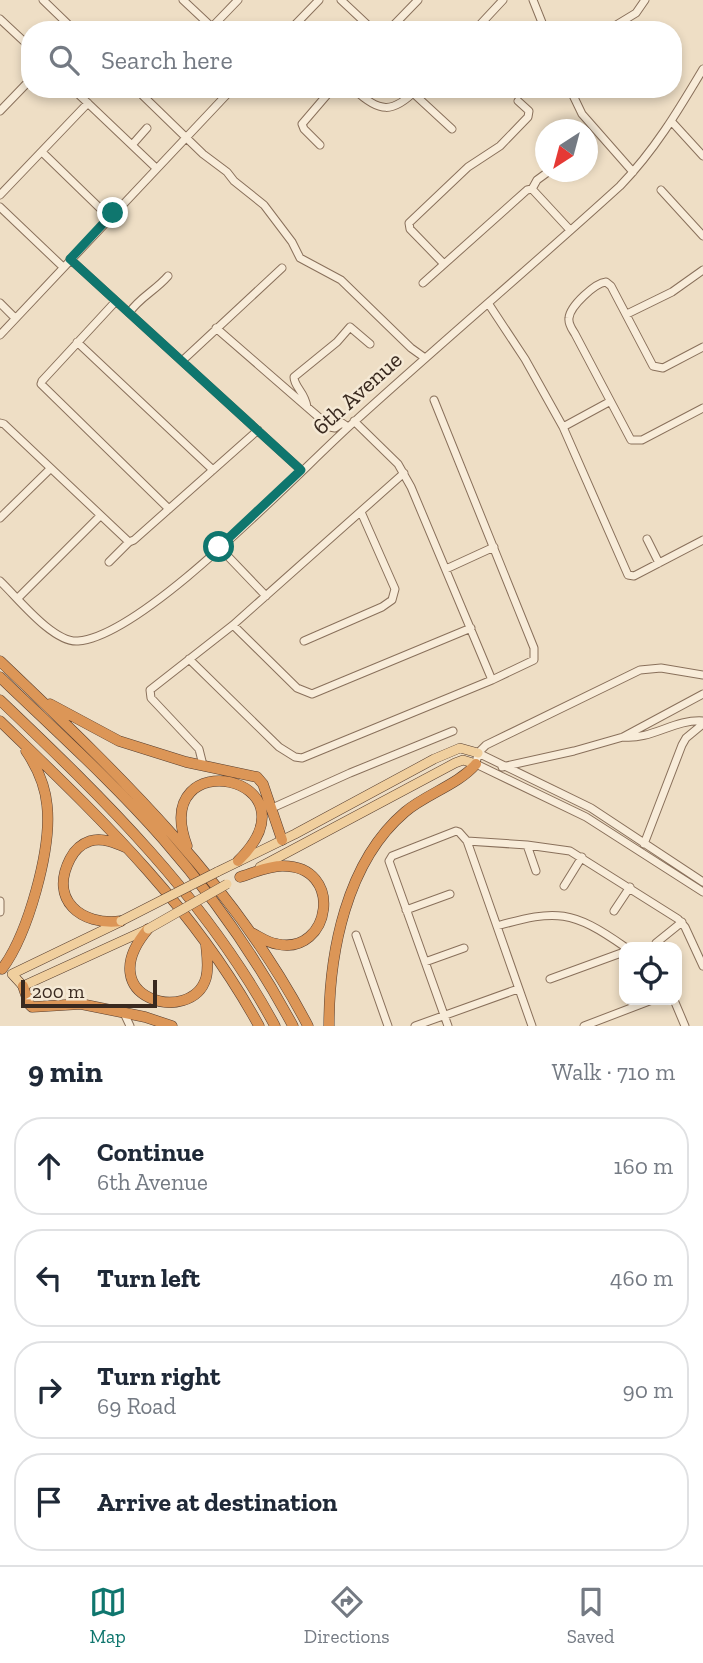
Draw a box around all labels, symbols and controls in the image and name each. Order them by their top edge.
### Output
search box [21,21,682,98]
icon: search [45,41,83,79]
text: Search here [101,44,233,76]
north arrow [535,119,598,182]
route end [97,197,128,228]
street label: 6th Avenue [306,346,408,440]
route start [203,531,234,562]
map controls [619,942,682,1005]
button: locate [619,942,682,1005]
scale bar [21,977,158,1009]
text: 200 m [32,980,84,1003]
text: 9 min [28,1054,103,1090]
text: Walk · 710 m [552,1058,675,1086]
text: Continue [97,1136,204,1168]
icon: ahead [30,1147,68,1185]
text: 160 m [614,1152,673,1180]
text: 6th Avenue [97,1168,208,1196]
icon: left [30,1259,68,1297]
text: Turn left [97,1262,200,1294]
text: 460 m [610,1264,673,1292]
text: Turn right [97,1360,220,1392]
icon: right [30,1371,68,1409]
text: 90 m [622,1376,673,1404]
text: 69 Road [97,1392,176,1420]
icon: arrive [30,1483,68,1521]
text: Arrive at destination [97,1486,337,1518]
tab: Map [89,1583,127,1648]
tab: Directions [304,1583,390,1648]
tab: Saved [567,1583,614,1648]

